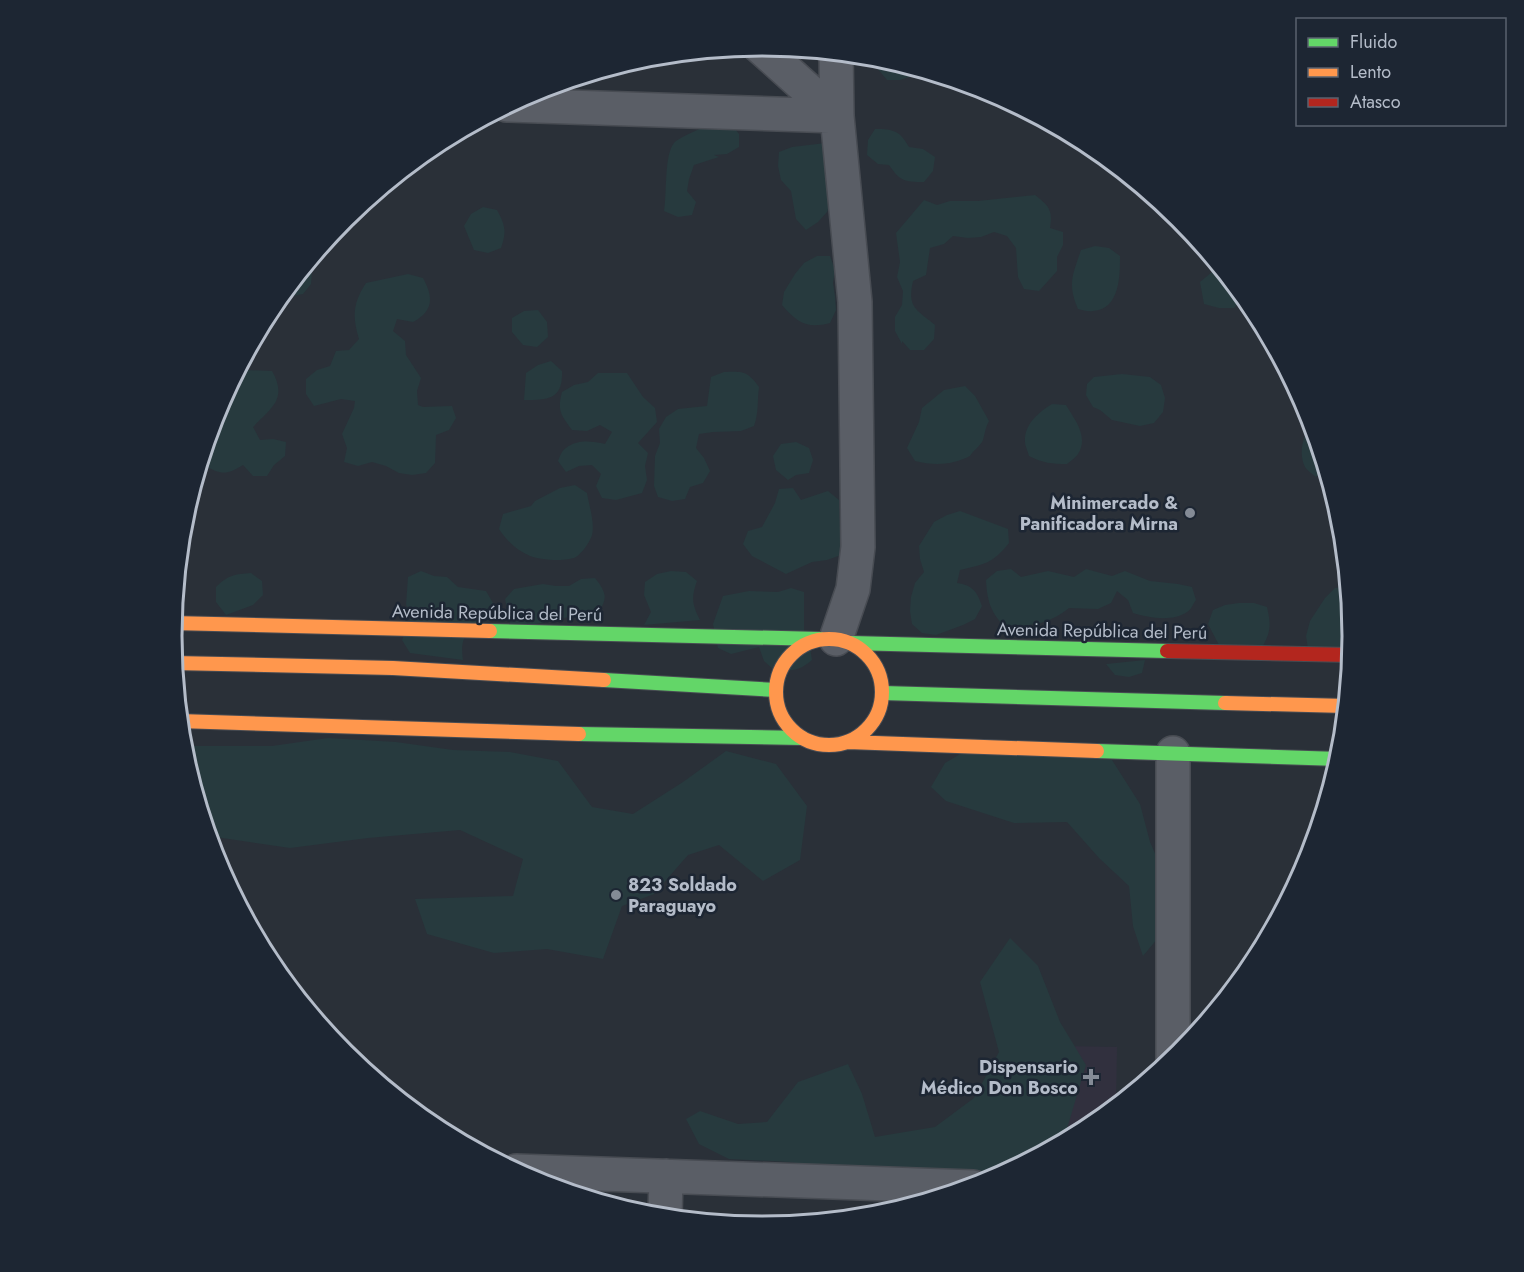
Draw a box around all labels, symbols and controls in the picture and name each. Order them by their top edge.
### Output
legend [1296,18,1506,126]
text: Fluido [1350,29,1398,55]
text: Lento [1350,59,1391,85]
text: Atasco [1350,89,1401,115]
place label: Minimercado & Panificadora Mirna [1020,490,1178,537]
marker: Minimercado & Panificadora Mirna [1183,506,1197,520]
street label: Avenida República del Perú [392,598,602,628]
street label: Avenida República del Perú [997,616,1207,646]
place label: 823 Soldado Paraguayo [628,872,737,919]
marker: 823 Soldado Paraguayo [609,888,623,902]
place label: Dispensario Médico Don Bosco [921,1054,1078,1101]
marker: Dispensario Médico Don Bosco [1082,1068,1100,1086]

